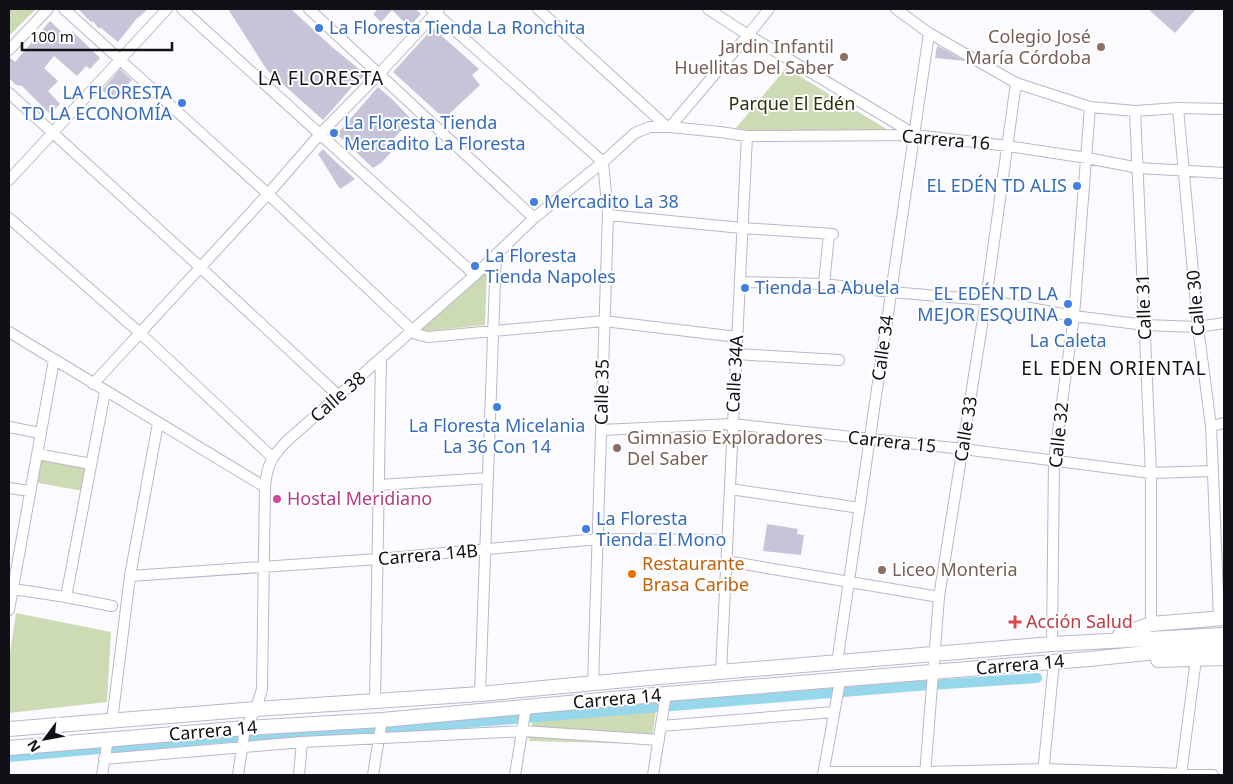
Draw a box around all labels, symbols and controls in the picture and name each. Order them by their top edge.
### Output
place label: La Floresta Tienda La Ronchita [329,15,585,39]
scale bar [22,20,172,52]
marker: La Floresta Tienda La Ronchita [313,22,325,34]
place label: Colegio José María Córdoba [965,24,1091,69]
text: 100 m [30,26,74,46]
place label: Jardin Infantil Huellitas Del Saber [674,34,835,79]
marker: Colegio José María Córdoba [1095,41,1107,53]
marker: Jardin Infantil Huellitas Del Saber [838,51,850,63]
district label: LA FLORESTA [258,65,384,91]
place label: LA FLORESTA TD LA ECONOMÍA [22,80,172,125]
park label: Parque El Edén [729,91,855,115]
marker: LA FLORESTA TD LA ECONOMÍA [176,97,188,109]
place label: La Floresta Tienda Mercadito La Floresta [344,110,526,155]
street label: Carrera 16 [901,123,991,155]
marker: La Floresta Tienda Mercadito La Floresta [328,127,340,139]
place label: EL EDÉN TD ALIS [927,173,1067,197]
marker: EL EDÉN TD ALIS [1071,180,1083,192]
place label: Mercadito La 38 [544,189,679,213]
marker: Mercadito La 38 [528,196,540,208]
place label: La Floresta Tienda Napoles [485,243,616,288]
marker: La Floresta Tienda Napoles [469,260,481,272]
street label: Calle 30 [1180,269,1210,337]
street label: Calle 31 [1130,274,1156,341]
place label: Tienda La Abuela [755,275,900,299]
place label: EL EDÉN TD LA MEJOR ESQUINA [917,281,1058,326]
marker: Tienda La Abuela [739,282,751,294]
marker: EL EDÉN TD LA MEJOR ESQUINA [1062,298,1074,310]
street label: Calle 34 [866,313,898,382]
marker: La Caleta [1062,316,1074,328]
place label: La Caleta [1029,328,1107,352]
street label: Calle 34A [720,334,748,413]
district label: EL EDEN ORIENTAL [1021,355,1207,381]
street label: Calle 35 [588,359,614,425]
street label: Calle 38 [304,365,370,427]
street label: Calle 33 [948,394,982,463]
marker: La Floresta Micelania La 36 Con 14 [491,401,503,413]
street label: Calle 32 [1043,401,1073,469]
place label: La Floresta Micelania La 36 Con 14 [409,413,585,458]
street label: Carrera 15 [847,424,937,458]
place label: Gimnasio Exploradores Del Saber [627,425,823,470]
marker: Gimnasio Exploradores Del Saber [611,442,623,454]
place label: Hostal Meridiano [287,486,432,510]
marker: Hostal Meridiano [271,493,283,505]
place label: La Floresta Tienda El Mono [596,506,726,551]
marker: La Floresta Tienda El Mono [580,523,592,535]
street label: Carrera 14B [377,538,479,570]
place label: Restaurante Brasa Caribe [642,551,749,596]
place label: Liceo Monteria [892,557,1018,581]
marker: Liceo Monteria [876,564,888,576]
marker: Restaurante Brasa Caribe [626,568,638,580]
place label: Acción Salud [1026,609,1133,633]
marker: Acción Salud [1008,615,1022,629]
street label: Carrera 14 [975,648,1065,680]
street label: Carrera 14 [572,682,662,714]
north arrow [20,714,70,764]
street label: Carrera 14 [168,714,258,746]
text: N [22,736,45,756]

